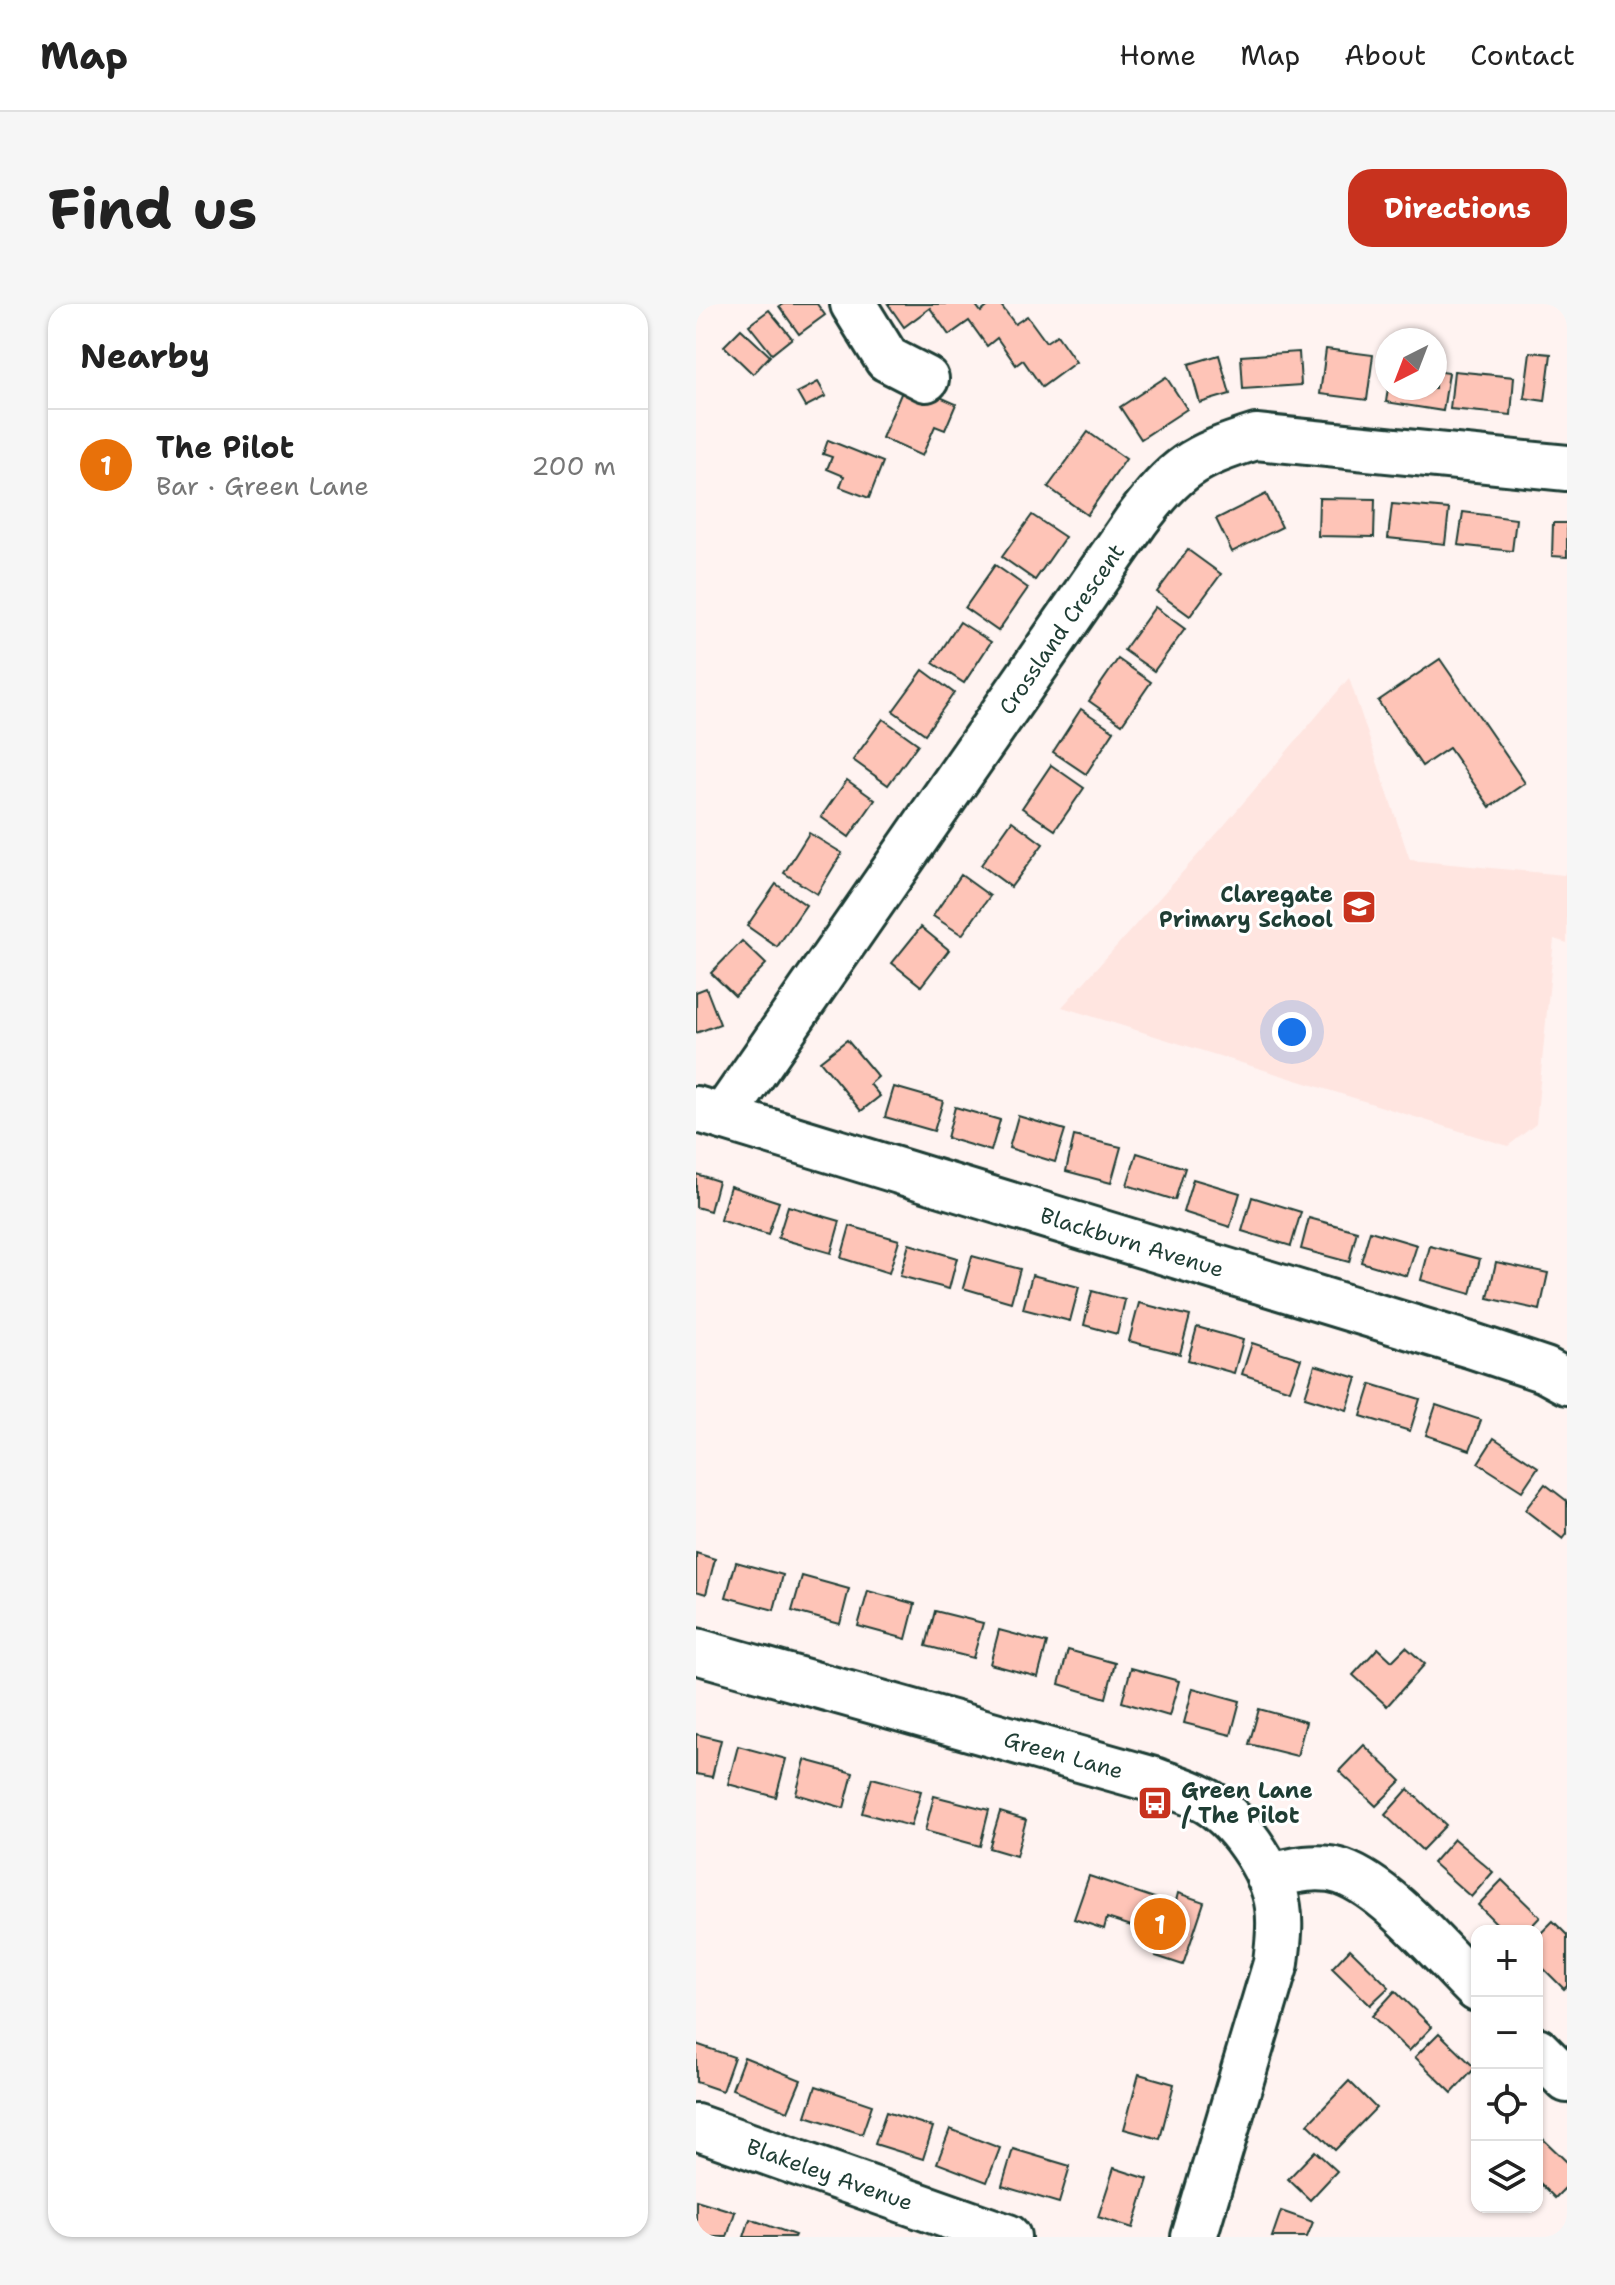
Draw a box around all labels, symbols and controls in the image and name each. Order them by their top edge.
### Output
text: Map [40,30,128,81]
text: Home [1119,36,1196,74]
text: Map [1240,36,1300,74]
text: About [1344,36,1426,74]
text: Contact [1470,36,1575,74]
button: Directions [1348,169,1567,247]
text: Find us [48,171,257,246]
north arrow [1375,328,1447,400]
text: Nearby [80,333,210,379]
text: The Pilot [156,427,294,468]
text: 1 [100,448,112,483]
text: 200 m [531,448,616,483]
text: Bar · Green Lane [156,468,369,503]
street label: Crossland Crescent [992,538,1131,720]
place label: Claregate Primary School [1159,880,1333,934]
school or university icon: Claregate Primary School [1340,888,1378,926]
your location [1272,1012,1312,1052]
street label: Blackburn Avenue [1037,1200,1228,1284]
street label: Green Lane [1001,1724,1127,1785]
place label: Green Lane / The Pilot [1181,1776,1313,1830]
bus stop icon: Green Lane / The Pilot [1136,1784,1174,1822]
pin: 1 [1134,1894,1186,1954]
map controls [1471,1925,1543,2213]
button: + [1471,1925,1543,1997]
button: − [1471,1997,1543,2069]
button: locate [1471,2069,1543,2141]
street label: Blakeley Avenue [743,2132,917,2217]
button: layers [1471,2141,1543,2213]

